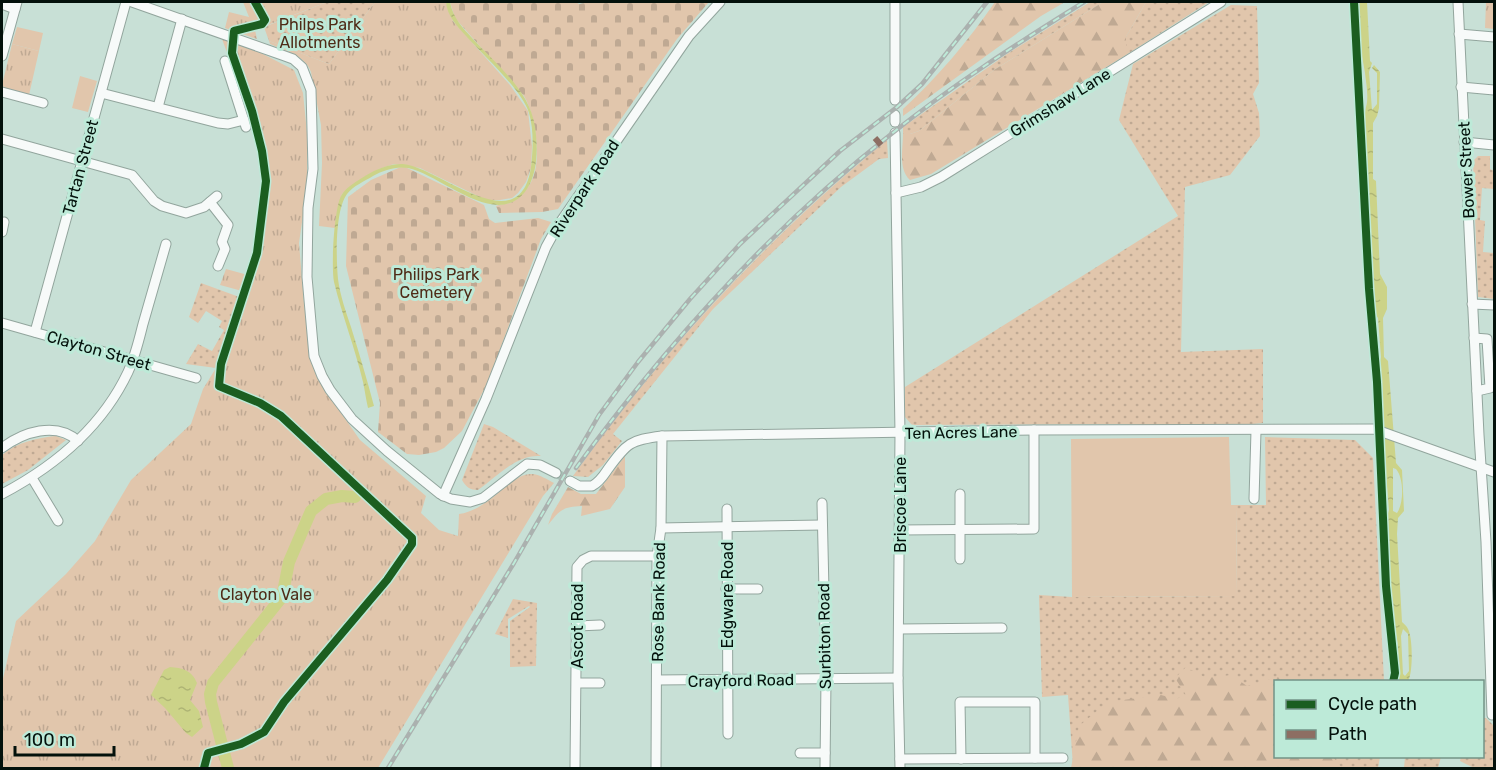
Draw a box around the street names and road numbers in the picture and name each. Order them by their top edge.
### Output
street label: Grimshaw Lane [1007,64,1114,141]
street label: Tartan Street [59,117,102,217]
street label: Bower Street [1454,121,1479,219]
street label: Riverpark Road [546,136,623,241]
street label: Clayton Street [45,327,153,374]
street label: Ten Acres Lane [904,422,1018,443]
street label: Briscoe Lane [891,457,910,553]
street label: Rose Bank Road [648,542,669,662]
street label: Edgware Road [718,542,737,648]
street label: Surbiton Road [814,583,835,689]
street label: Ascot Road [568,584,587,668]
street label: Crayford Road [688,670,794,691]

